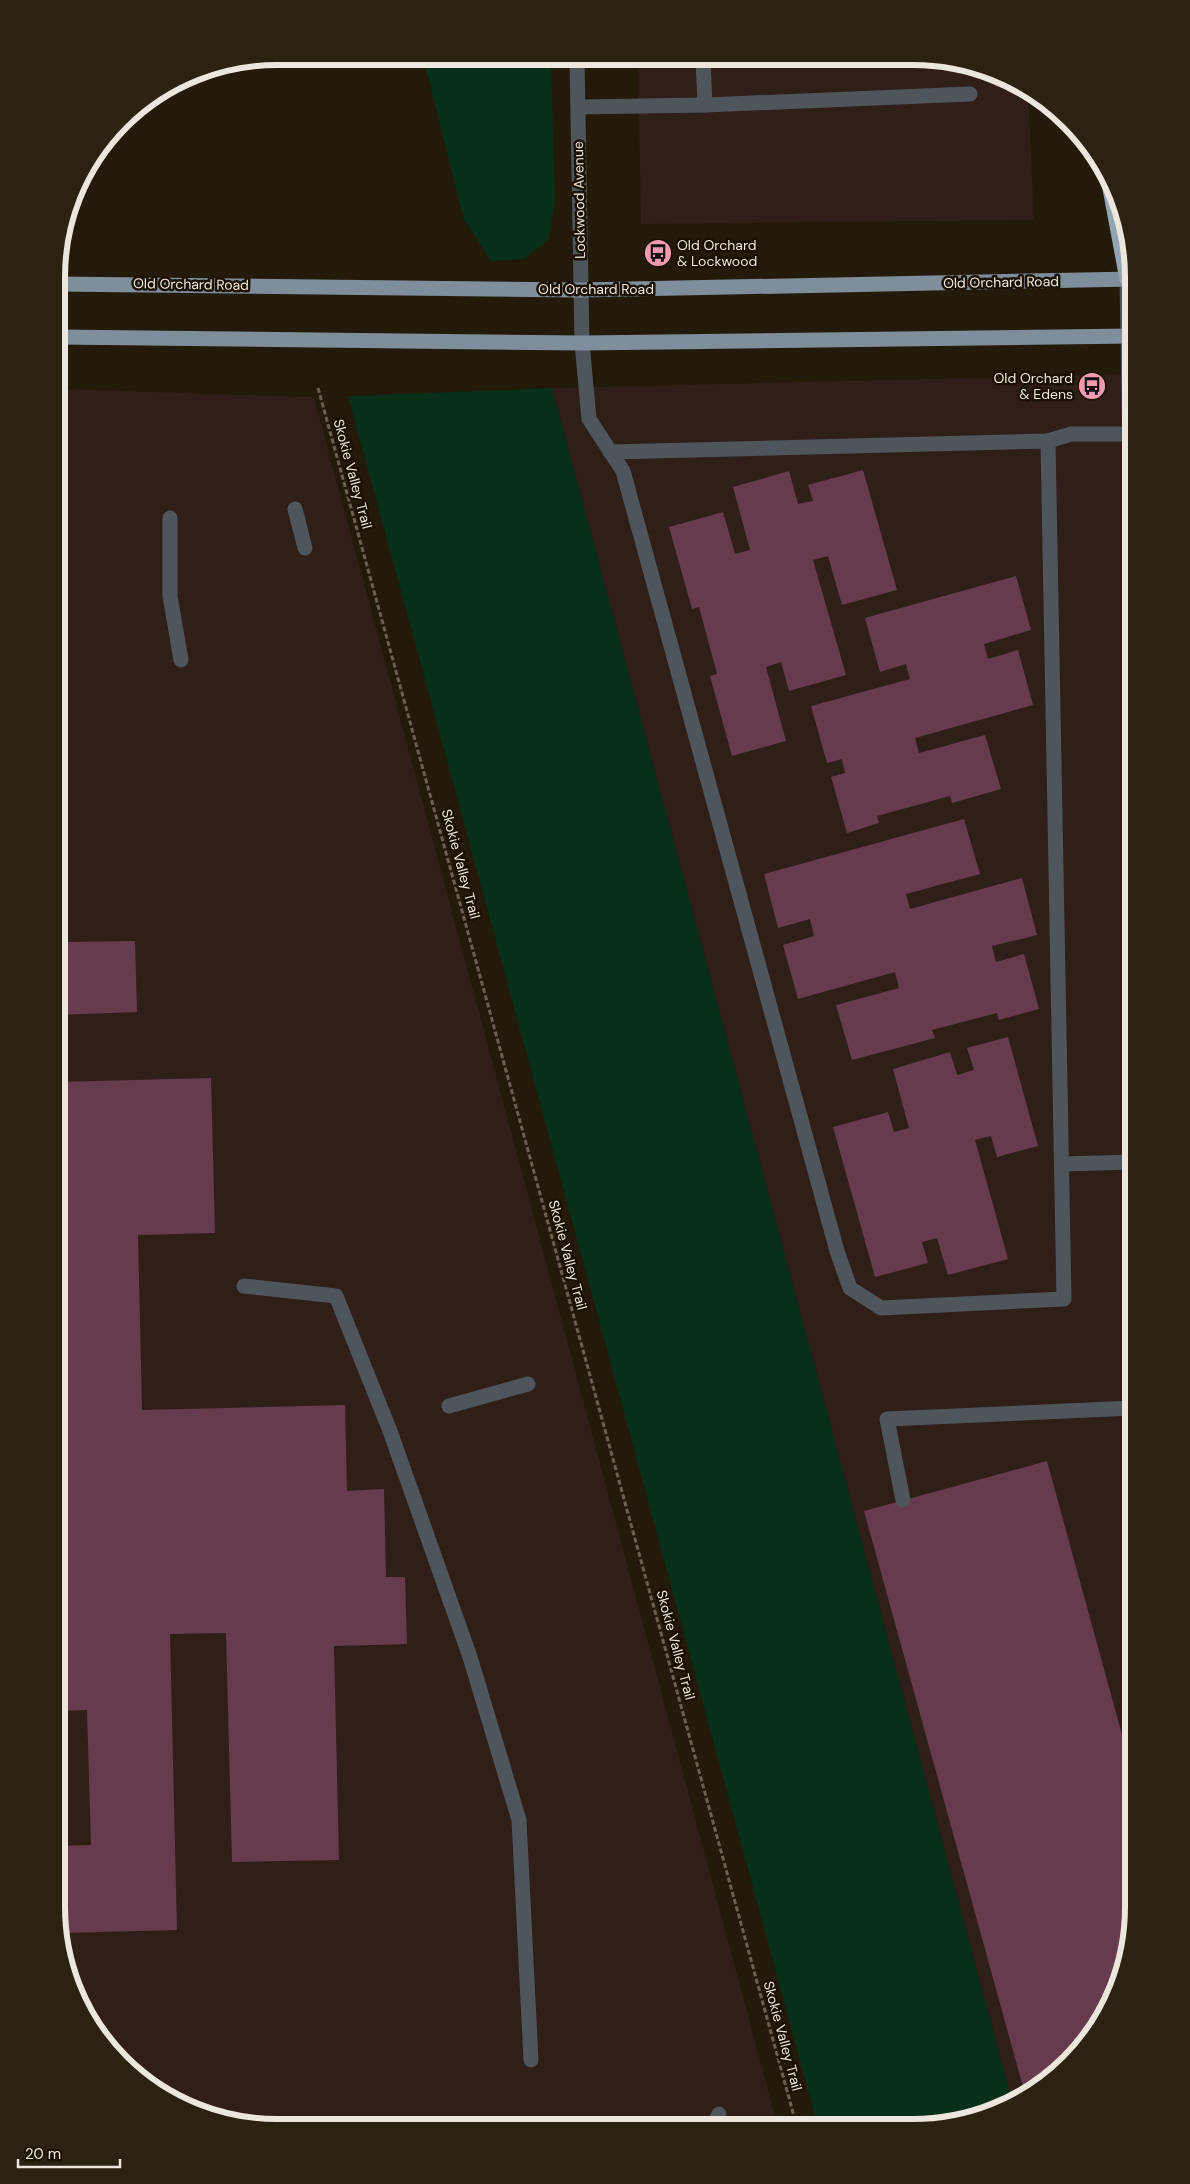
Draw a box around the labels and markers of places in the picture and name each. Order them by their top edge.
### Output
place label: Old Orchard & Lockwood [677,236,757,270]
bus stop icon: Old Orchard & Lockwood [643,238,673,268]
place label: Old Orchard & Edens [993,369,1073,403]
bus stop icon: Old Orchard & Edens [1077,371,1107,401]

